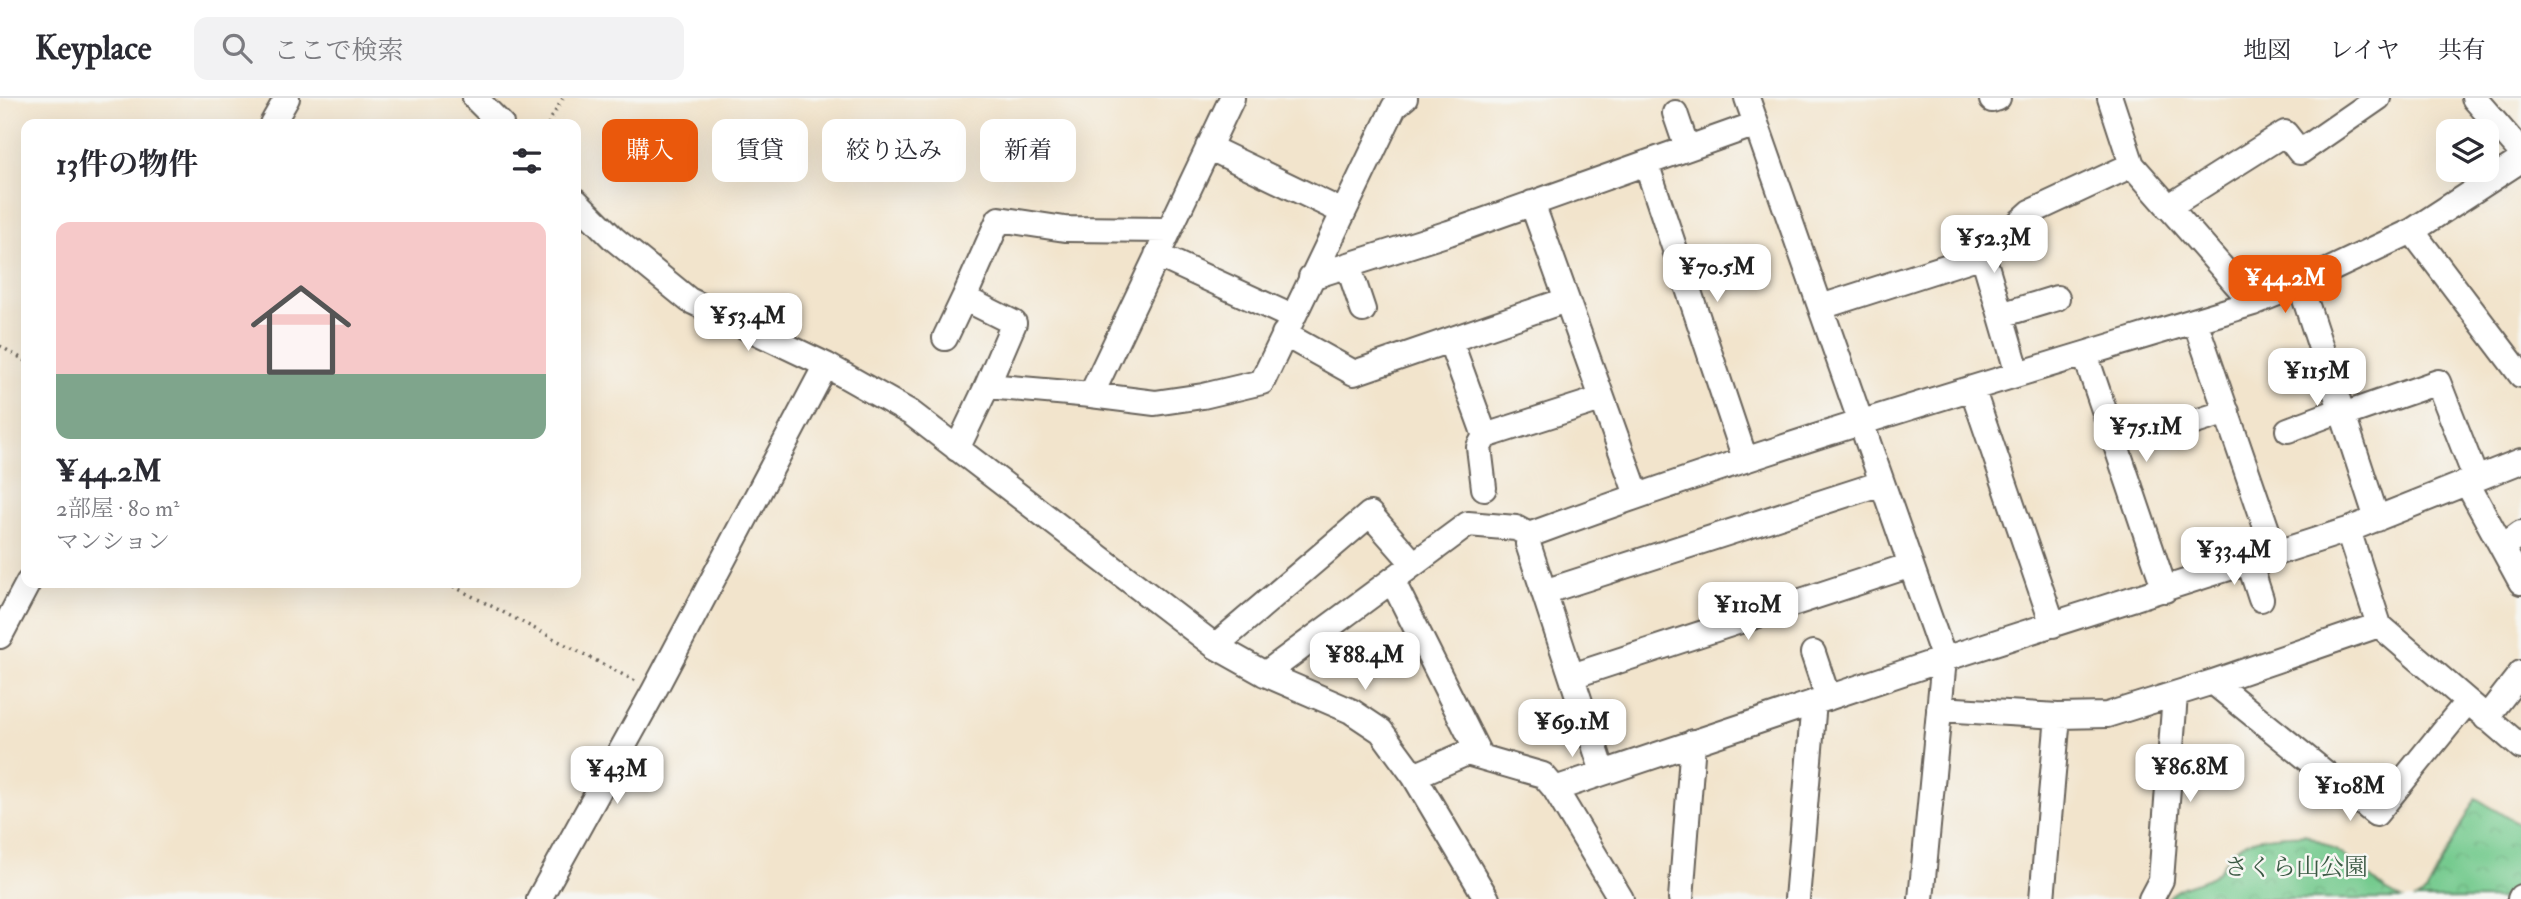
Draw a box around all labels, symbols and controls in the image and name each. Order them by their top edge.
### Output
search box [194,17,684,80]
text: Keyplace [35,28,152,69]
icon: search [218,29,256,67]
text: ここで検索 [274,35,404,67]
text: 地図 [2243,35,2291,66]
text: レイヤ [2329,35,2400,66]
text: 共有 [2438,35,2486,66]
chip: 購入 [602,119,698,182]
chip: 賃貸 [712,119,808,182]
chip: 絞り込み [822,119,966,182]
chip: 新着 [980,119,1076,182]
map controls [2436,119,2499,182]
button: layers [2436,119,2499,182]
icon: filters [508,142,546,180]
text: 13件の物件 [56,146,198,183]
pin: ¥52.3M [1937,216,2051,275]
text: ¥52.3M [1957,223,2031,252]
pin: ¥70.5M [1660,244,1774,304]
text: ¥70.5M [1679,252,1755,281]
pin: ¥44.2M [2228,256,2342,315]
text: ¥44.2M [2245,263,2325,292]
icon: home [238,267,364,393]
pin: ¥53.4M [691,294,805,353]
text: ¥53.4M [710,301,786,330]
pin: ¥115M [2268,348,2366,408]
text: ¥115M [2284,356,2350,385]
pin: ¥75.1M [2089,404,2203,464]
text: ¥75.1M [2110,412,2182,441]
text: ¥44.2M [56,453,162,490]
text: 2部屋 · 80 m² [56,494,180,523]
text: マンション [56,527,170,556]
pin: ¥33.4M [2177,528,2291,587]
text: ¥33.4M [2197,535,2271,564]
pin: ¥110M [1699,582,1797,642]
text: ¥110M [1714,590,1782,619]
pin: ¥88.4M [1308,632,1422,692]
text: ¥88.4M [1326,640,1404,669]
pin: ¥69.1M [1515,700,1629,759]
text: ¥69.1M [1534,707,1610,736]
pin: ¥86.8M [2133,744,2247,804]
pin: ¥43M [576,746,658,806]
text: ¥86.8M [2151,752,2229,781]
text: ¥43M [587,754,647,783]
pin: ¥108M [2301,764,2399,823]
text: ¥108M [2315,771,2385,800]
park label: さくら山公園 [2224,852,2368,883]

